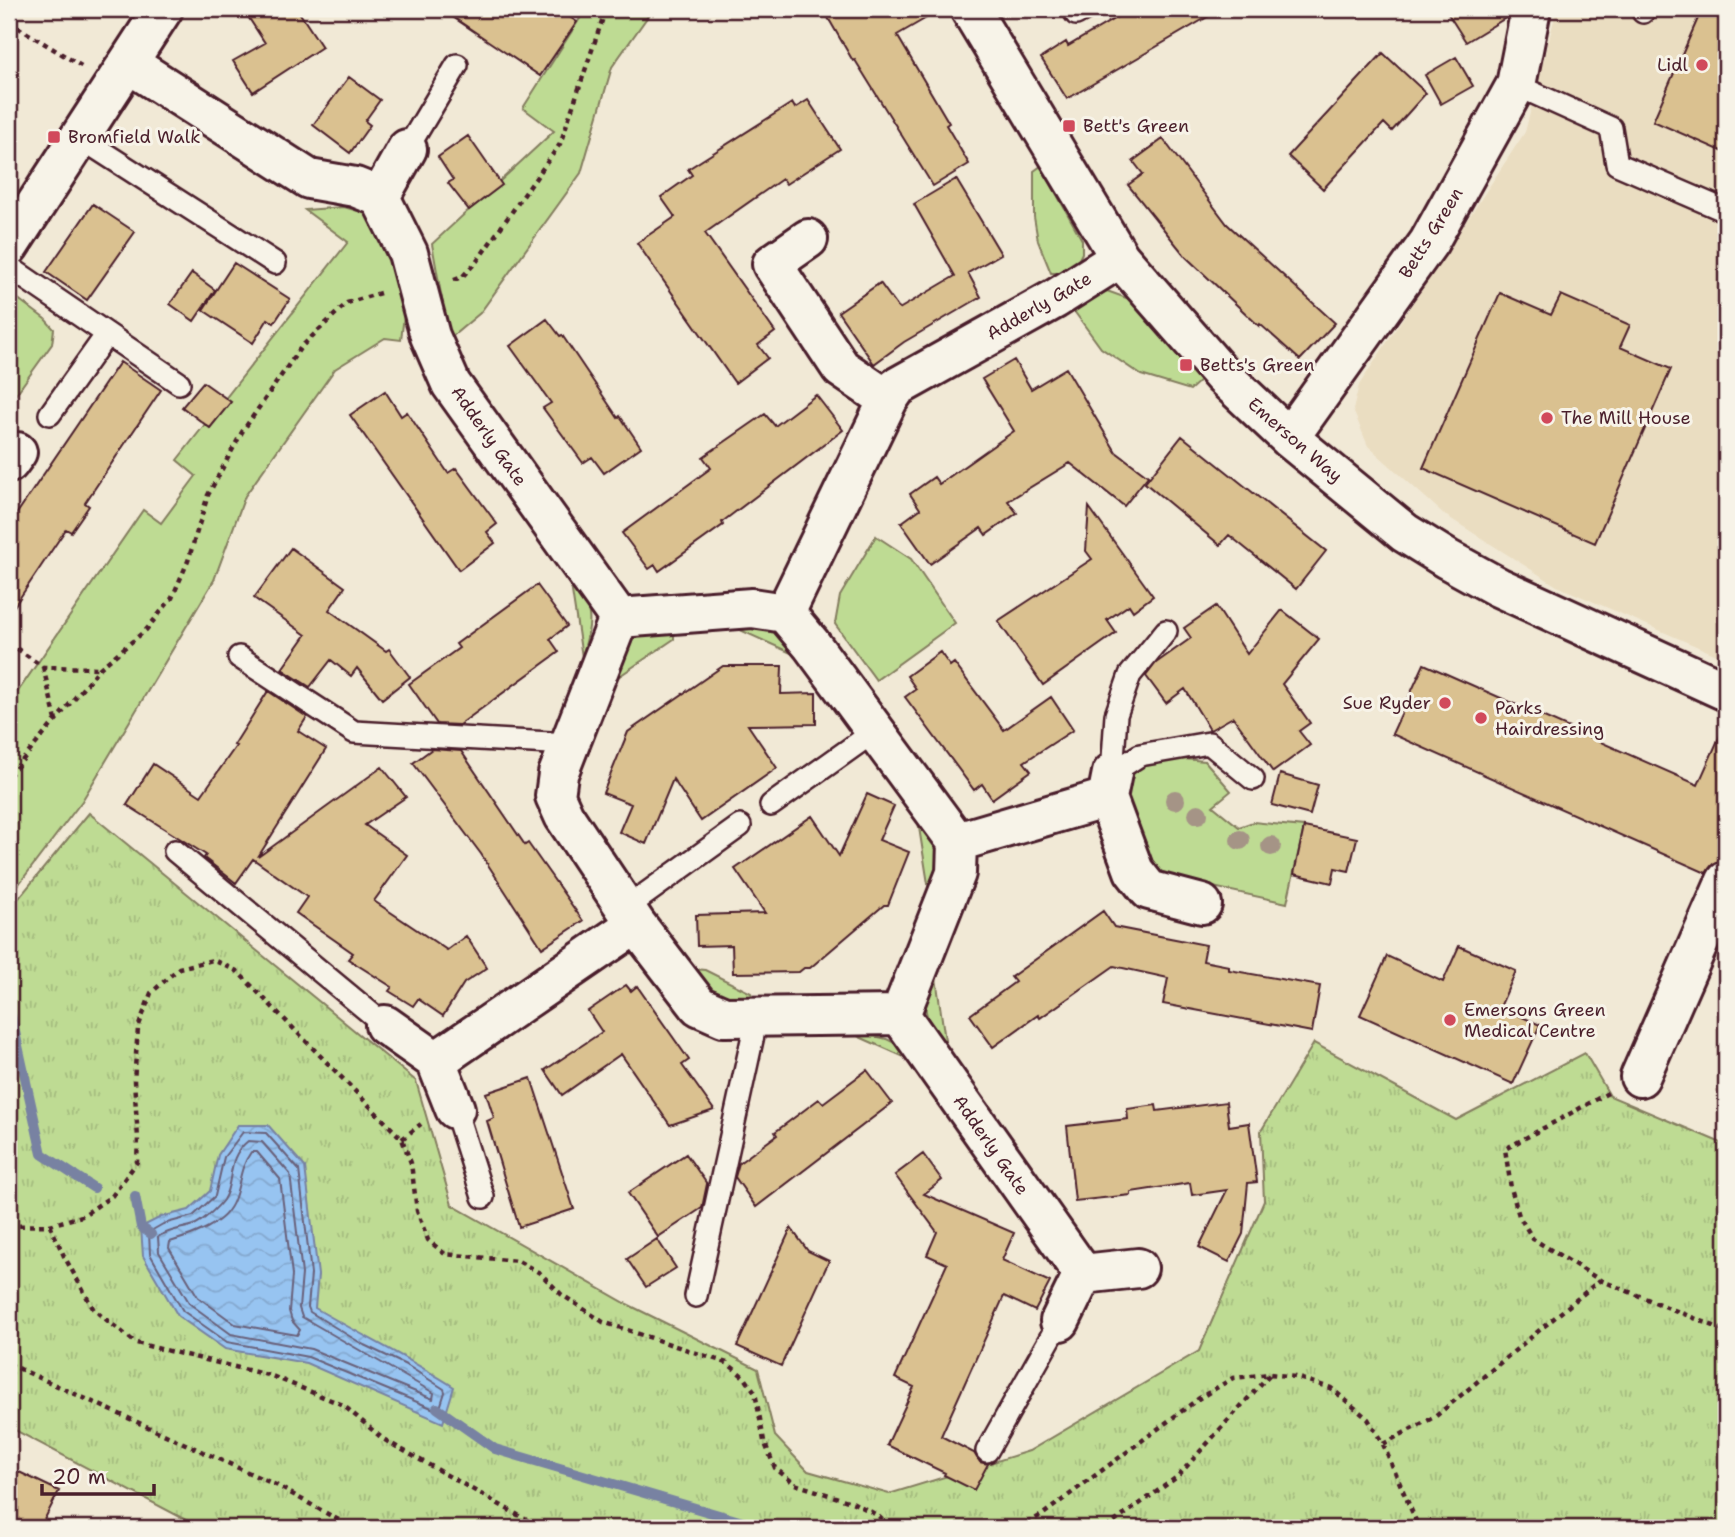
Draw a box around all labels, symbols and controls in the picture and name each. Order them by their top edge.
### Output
place label: Lidl [1657,53,1689,77]
marker: Lidl [1694,57,1710,73]
place label: Bett's Green [1083,114,1189,138]
marker: Bett's Green [1061,118,1077,134]
place label: Bromfield Walk [68,125,200,149]
marker: Bromfield Walk [46,129,62,145]
street label: Betts Green [1394,183,1468,283]
street label: Adderly Gate [982,266,1096,346]
place label: Betts's Green [1200,353,1314,377]
marker: Betts's Green [1178,357,1194,373]
street label: Adderly Gate [446,381,532,491]
street label: Emerson Way [1242,392,1348,488]
place label: The Mill House [1561,406,1691,430]
marker: The Mill House [1539,410,1555,426]
place label: Sue Ryder [1343,691,1431,715]
marker: Sue Ryder [1437,695,1453,711]
place label: Parks Hairdressing [1495,696,1604,741]
marker: Parks Hairdressing [1473,710,1489,726]
place label: Emersons Green Medical Centre [1464,998,1605,1043]
marker: Emersons Green Medical Centre [1442,1012,1458,1028]
street label: Adderly Gate [948,1090,1034,1200]
scale bar [42,1453,154,1497]
text: 20 m [52,1463,106,1491]

